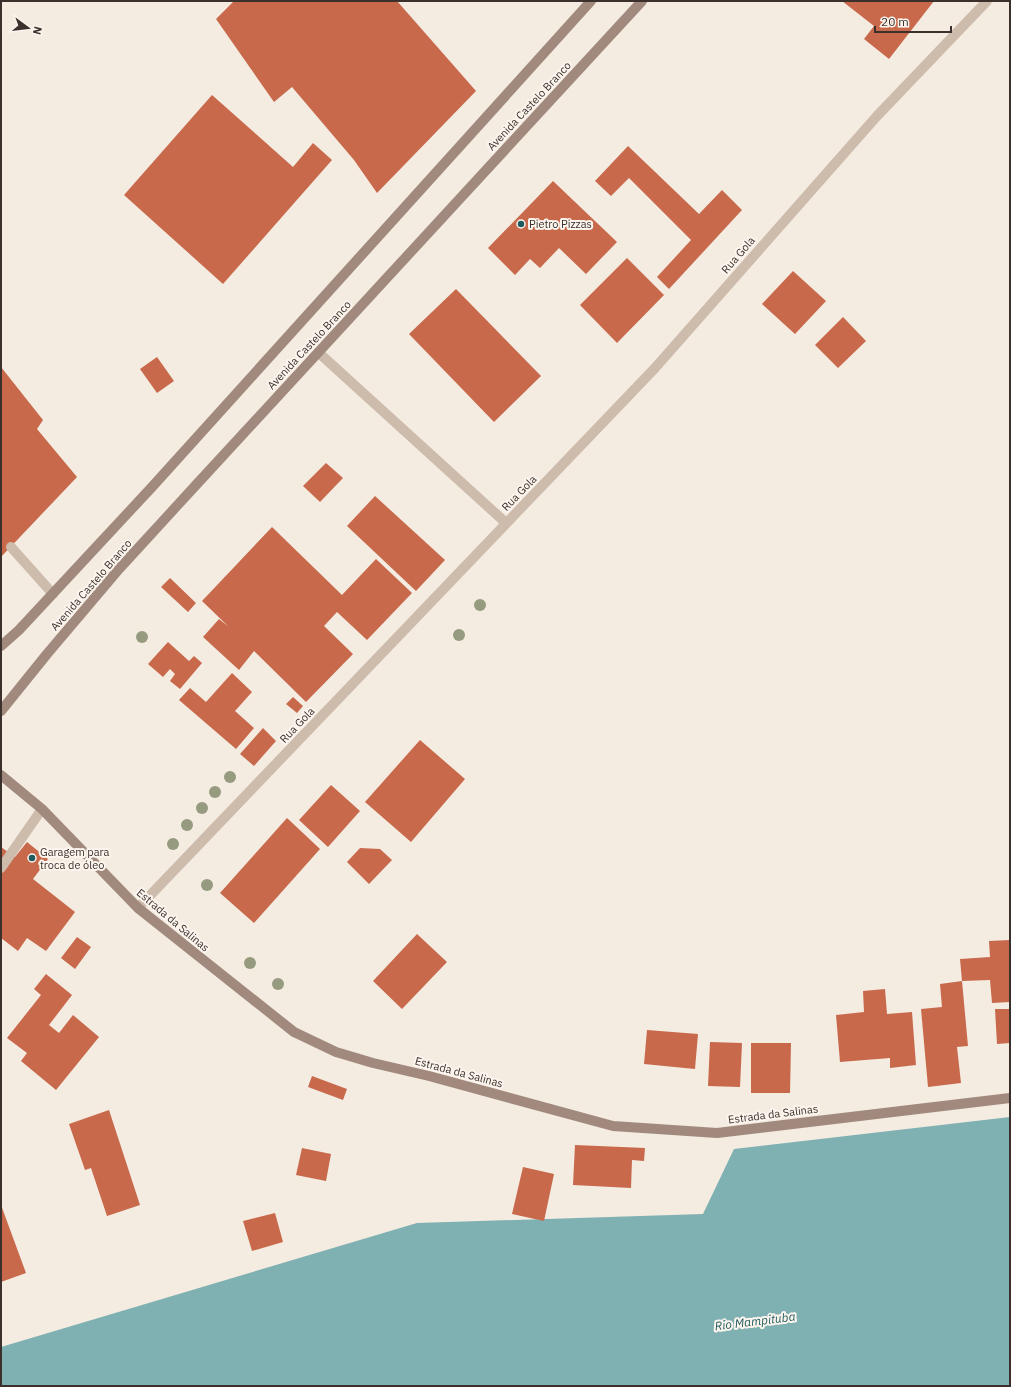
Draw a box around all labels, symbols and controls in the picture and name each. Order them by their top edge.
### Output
north arrow [8,8,48,48]
scale bar [875,8,951,34]
text: 20 m [881,14,909,29]
text: N [30,25,45,36]
street label: Avenida Castelo Branco [484,59,574,153]
place label: Pietro Pizzas [529,217,592,231]
marker: Pietro Pizzas [516,219,526,229]
street label: Rua Gola [718,234,758,276]
street label: Avenida Castelo Branco [264,298,354,392]
street label: Rua Gola [499,472,540,514]
street label: Avenida Castelo Branco [47,536,135,634]
street label: Rua Gola [277,704,318,746]
place label: Garagem para troca de óleo [40,845,110,872]
marker: Garagem para troca de óleo [27,853,37,863]
street label: Estrada da Salinas [134,886,212,954]
street label: Estrada da Salinas [413,1054,505,1090]
street label: Estrada da Salinas [727,1102,819,1126]
water label: Rio Mampituba [714,1309,796,1333]

